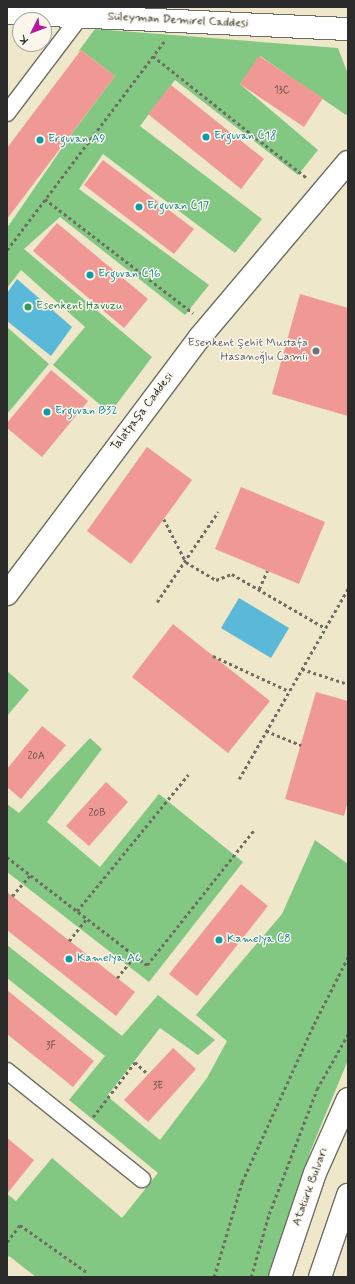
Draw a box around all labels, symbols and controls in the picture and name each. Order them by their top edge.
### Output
street label: Süleyman Demirel Caddesi [107,10,249,32]
north arrow [12,12,52,52]
text: K [16,32,32,47]
house number: 13C [274,85,290,97]
place label: Erguvan C18 [214,130,278,144]
marker: Erguvan C18 [201,132,211,142]
place label: Erguvan A9 [48,133,105,147]
marker: Erguvan A9 [35,135,45,145]
place label: Erguvan C17 [147,200,210,214]
marker: Erguvan C17 [134,202,144,212]
place label: Erguvan C16 [98,268,162,282]
marker: Erguvan C16 [85,270,95,280]
place label: Esenkent Havuzu [36,300,123,314]
marker: Esenkent Havuzu [23,302,33,312]
place label: Esenkent Şehit Mustafa Hasanoğlu Camii [188,337,308,365]
marker: Esenkent Şehit Mustafa Hasanoğlu Camii [311,346,321,356]
street label: Talatpaşa Caddesi [109,370,177,454]
place label: Erguvan B32 [55,405,118,419]
marker: Erguvan B32 [42,407,52,417]
house number: 20A [27,751,45,763]
house number: 20B [89,808,105,820]
place label: Kamelya C8 [227,933,292,947]
marker: Kamelya C8 [214,935,224,945]
place label: Kamelya A6 [77,952,141,966]
marker: Kamelya A6 [64,954,74,964]
house number: 3F [46,1041,56,1053]
house number: 3E [153,1081,163,1093]
street label: Atatürk Bulvarı [290,1147,332,1227]

